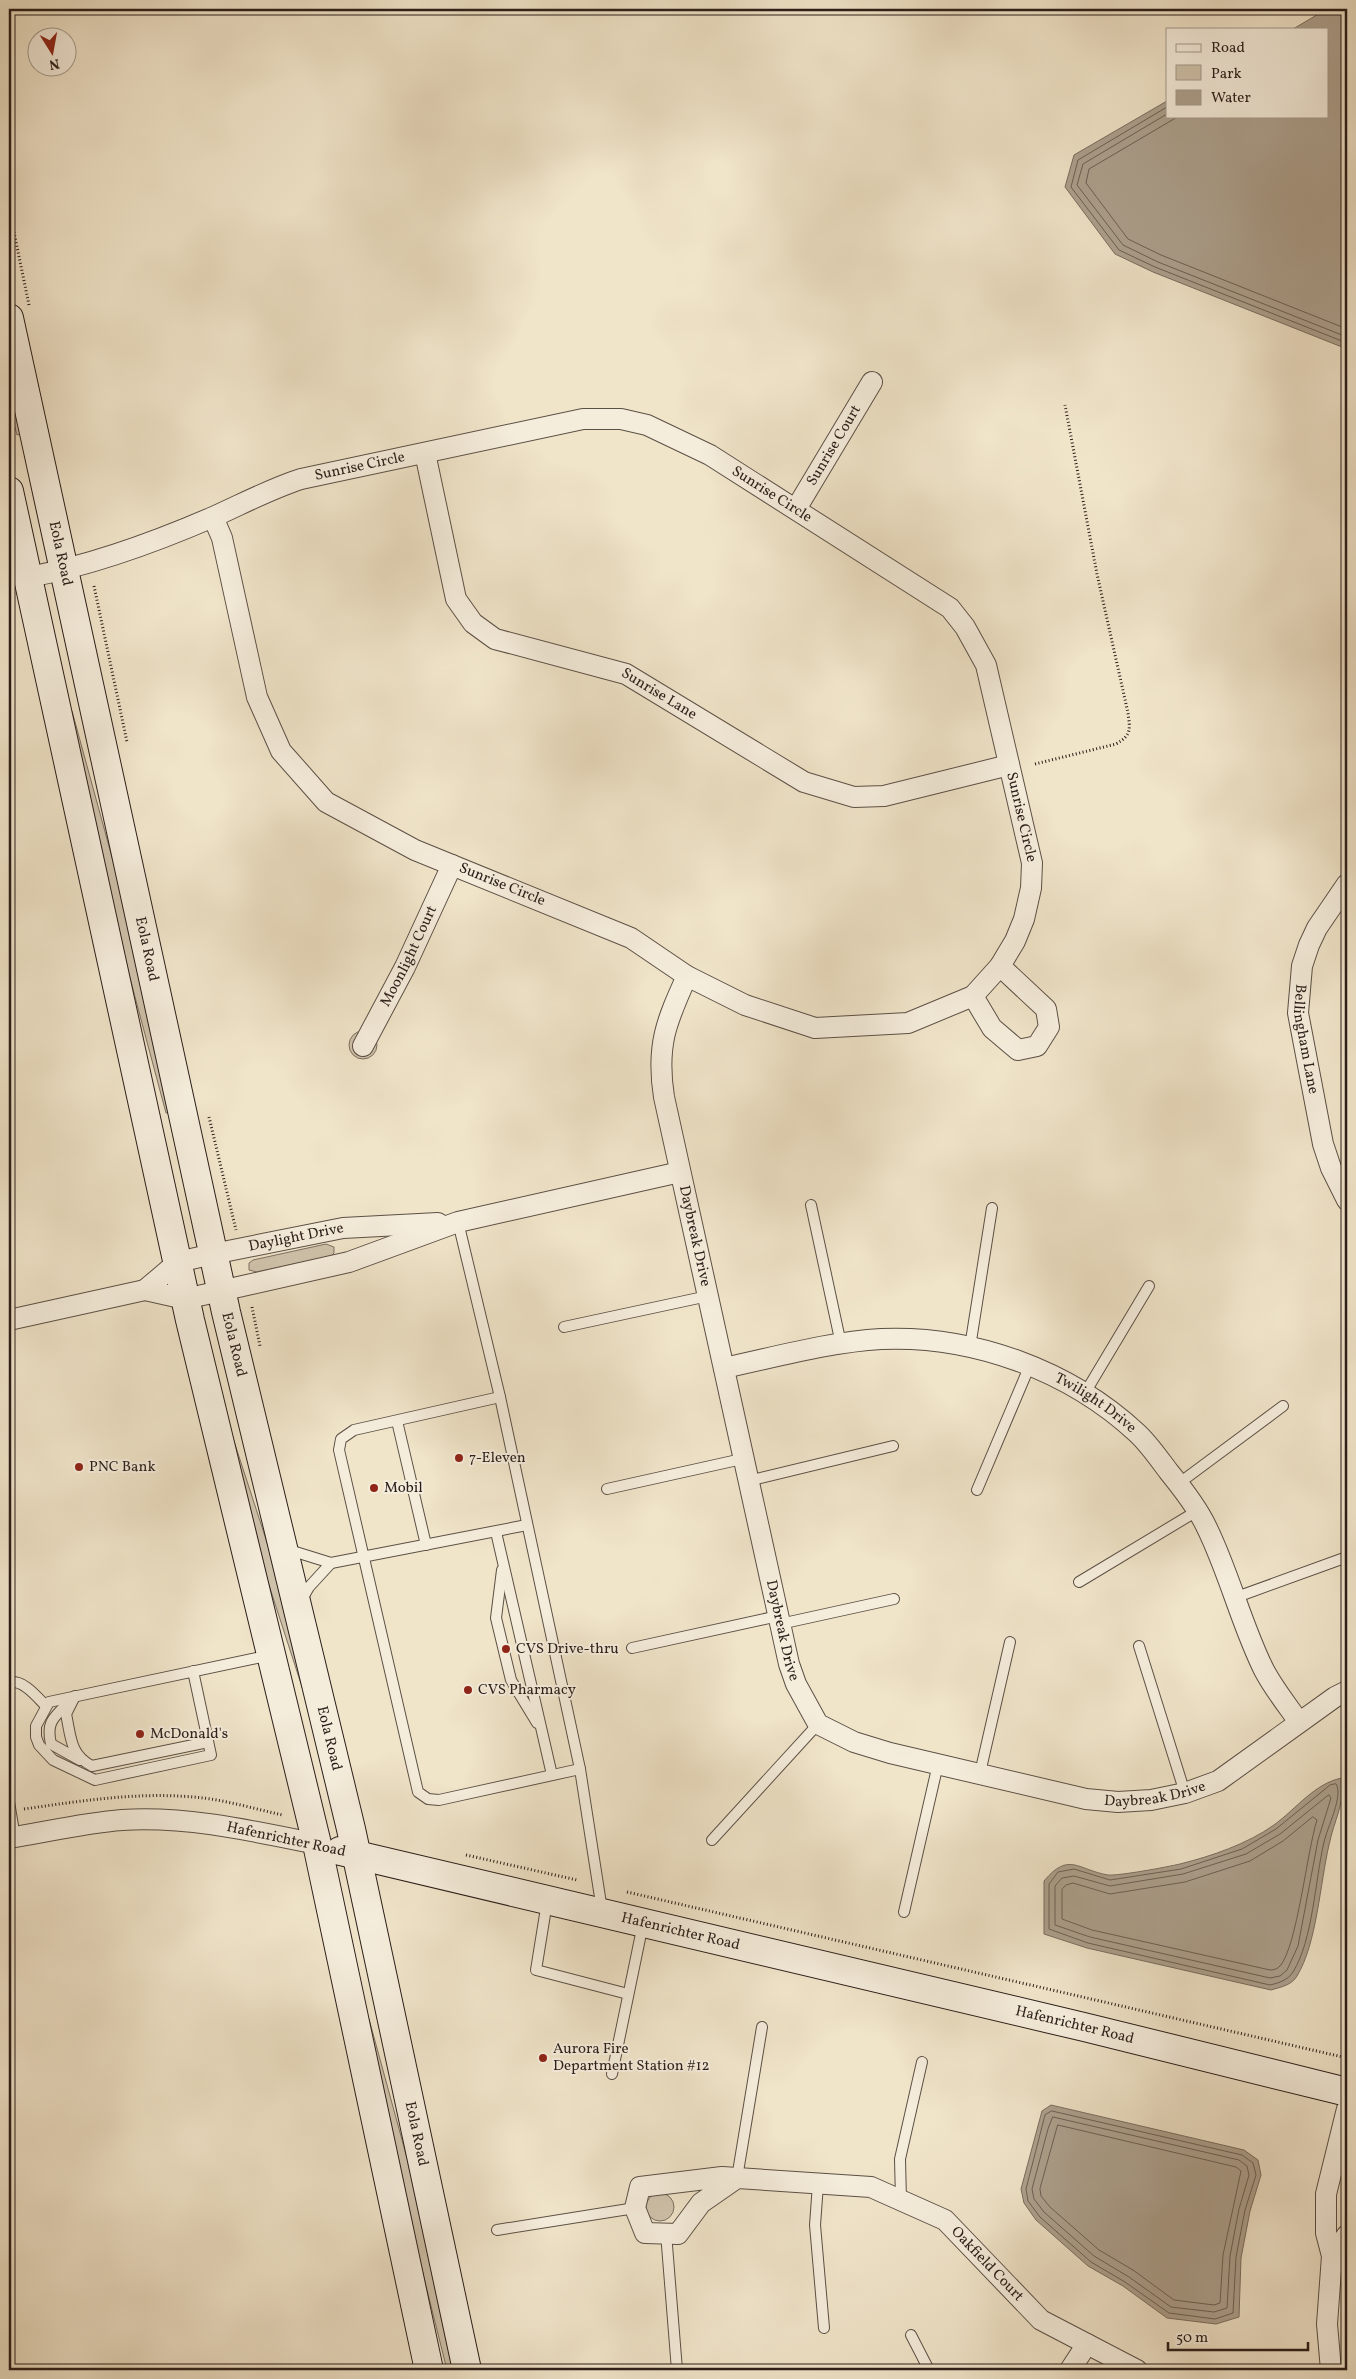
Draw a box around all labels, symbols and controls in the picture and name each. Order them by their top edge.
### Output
north arrow [28,28,78,78]
legend [1166,28,1328,118]
text: Road [1211,38,1245,59]
text: N [47,53,61,74]
text: Park [1211,64,1242,85]
text: Water [1211,88,1251,109]
street label: Sunrise Court [802,401,866,490]
street label: Sunrise Circle [313,447,407,486]
street label: Sunrise Circle [728,461,816,528]
street label: Eola Road [43,519,78,588]
street label: Sunrise Lane [617,663,701,725]
street label: Sunrise Circle [1001,770,1042,864]
street label: Sunrise Circle [456,858,548,912]
street label: Moonlight Court [375,902,442,1010]
street label: Eola Road [130,915,164,984]
street label: Bellingham Lane [1287,983,1324,1096]
street label: Daybreak Drive [673,1183,716,1289]
street label: Daylight Drive [247,1218,346,1257]
street label: Eola Road [216,1310,252,1379]
street label: Twilight Drive [1051,1368,1141,1438]
place label: 7-Eleven [469,1448,526,1469]
marker: 7-Eleven [453,1452,465,1464]
place label: PNC Bank [89,1457,156,1478]
marker: PNC Bank [73,1461,85,1473]
place label: Mobil [384,1478,423,1499]
marker: Mobil [368,1482,380,1494]
street label: Daybreak Drive [760,1578,805,1684]
place label: CVS Drive-thru [516,1639,619,1660]
marker: CVS Drive-thru [500,1643,512,1655]
place label: CVS Pharmacy [478,1680,576,1701]
marker: CVS Pharmacy [462,1684,474,1696]
street label: Eola Road [311,1704,347,1773]
place label: McDonald's [150,1724,228,1745]
marker: McDonald's [134,1728,146,1740]
street label: Daybreak Drive [1103,1776,1209,1813]
street label: Hafenrichter Road [224,1817,348,1863]
street label: Hafenrichter Road [619,1907,742,1956]
street label: Hafenrichter Road [1013,2001,1136,2049]
place label: Aurora Fire Department Station #12 [553,2039,710,2077]
marker: Aurora Fire Department Station #12 [537,2052,549,2064]
street label: Eola Road [399,2099,434,2168]
street label: Oakfield Court [946,2222,1028,2306]
scale bar [1168,2319,1308,2351]
text: 50 m [1176,2328,1208,2349]

